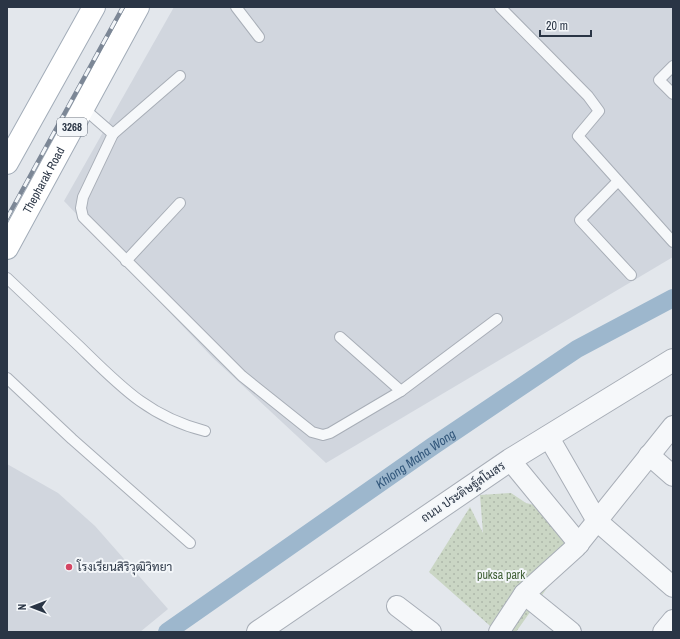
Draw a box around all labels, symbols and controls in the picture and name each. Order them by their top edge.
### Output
scale bar [540,12,591,38]
text: 20 m [546,18,568,34]
road number: 3268 [57,118,87,136]
street label: Thepharak Road [19,144,68,216]
water label: Khlong Maha Wong [372,425,459,492]
street label: ถนน ประดิษฐ์สโมสร [418,458,508,526]
place label: โรงเรียนสิริวุฒิวิทยา [76,559,172,576]
marker: โรงเรียนสิริวุฒิวิทยา [64,562,74,572]
park label: puksa park [477,567,525,583]
north arrow [12,587,52,627]
text: N [15,604,29,610]

